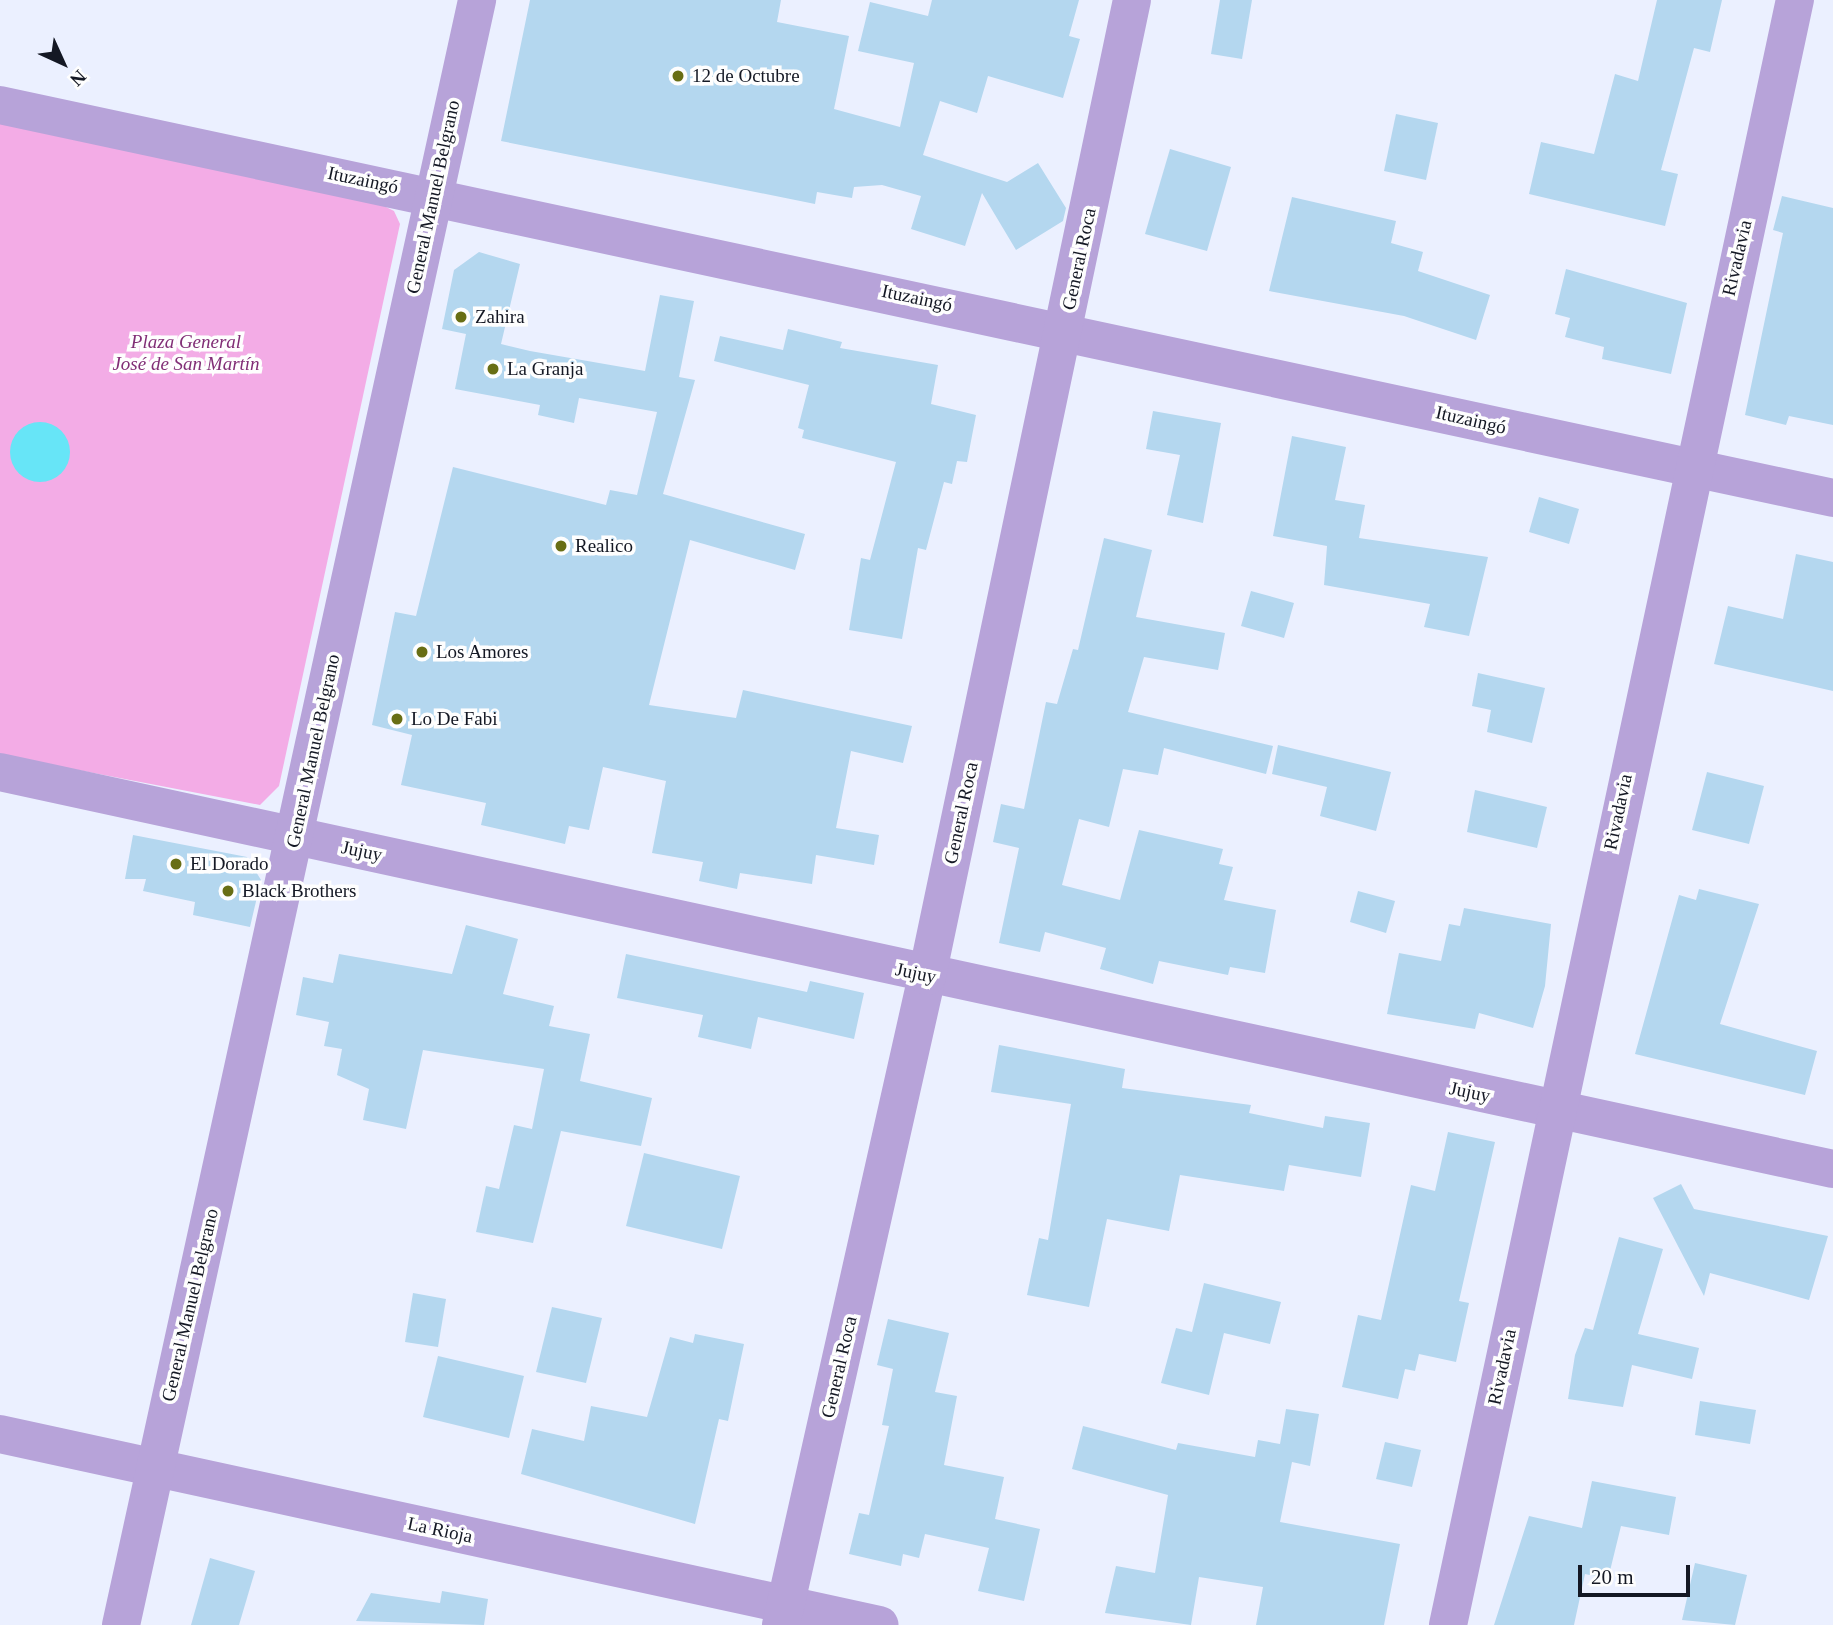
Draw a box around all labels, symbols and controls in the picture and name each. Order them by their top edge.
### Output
north arrow [28,28,98,98]
place label: 12 de Octubre [692,65,800,87]
text: N [66,66,90,90]
marker: 12 de Octubre [670,68,686,84]
street label: General Manuel Belgrano [401,98,465,296]
street label: Ituzaingó [326,161,400,199]
street label: General Roca [1057,206,1101,312]
street label: Rivadavia [1717,218,1757,298]
street label: Ituzaingó [880,279,954,317]
place label: Zahira [475,306,525,328]
marker: Zahira [453,309,469,325]
park label: Plaza General José de San Martín [112,331,260,375]
place label: La Granja [507,358,583,380]
marker: La Granja [485,361,501,377]
street label: Ituzaingó [1433,401,1509,439]
place label: Realico [575,535,633,557]
marker: Realico [553,538,569,554]
place label: Los Amores [436,641,529,663]
marker: Los Amores [414,644,430,660]
street label: General Manuel Belgrano [281,652,345,850]
place label: Lo De Fabi [411,708,498,730]
marker: Lo De Fabi [389,711,405,727]
street label: General Roca [939,760,983,866]
street label: Rivadavia [1599,772,1637,852]
street label: Jujuy [339,836,385,866]
place label: El Dorado [190,853,269,875]
marker: El Dorado [168,856,184,872]
place label: Black Brothers [242,880,357,902]
marker: Black Brothers [220,883,236,899]
street label: Jujuy [893,958,939,988]
street label: Jujuy [1447,1077,1493,1107]
street label: General Manuel Belgrano [157,1206,223,1404]
street label: General Roca [816,1314,862,1420]
street label: Rivadavia [1483,1327,1521,1407]
street label: La Rioja [405,1512,475,1548]
scale bar [1581,1552,1693,1596]
text: 20 m [1591,1565,1634,1589]

